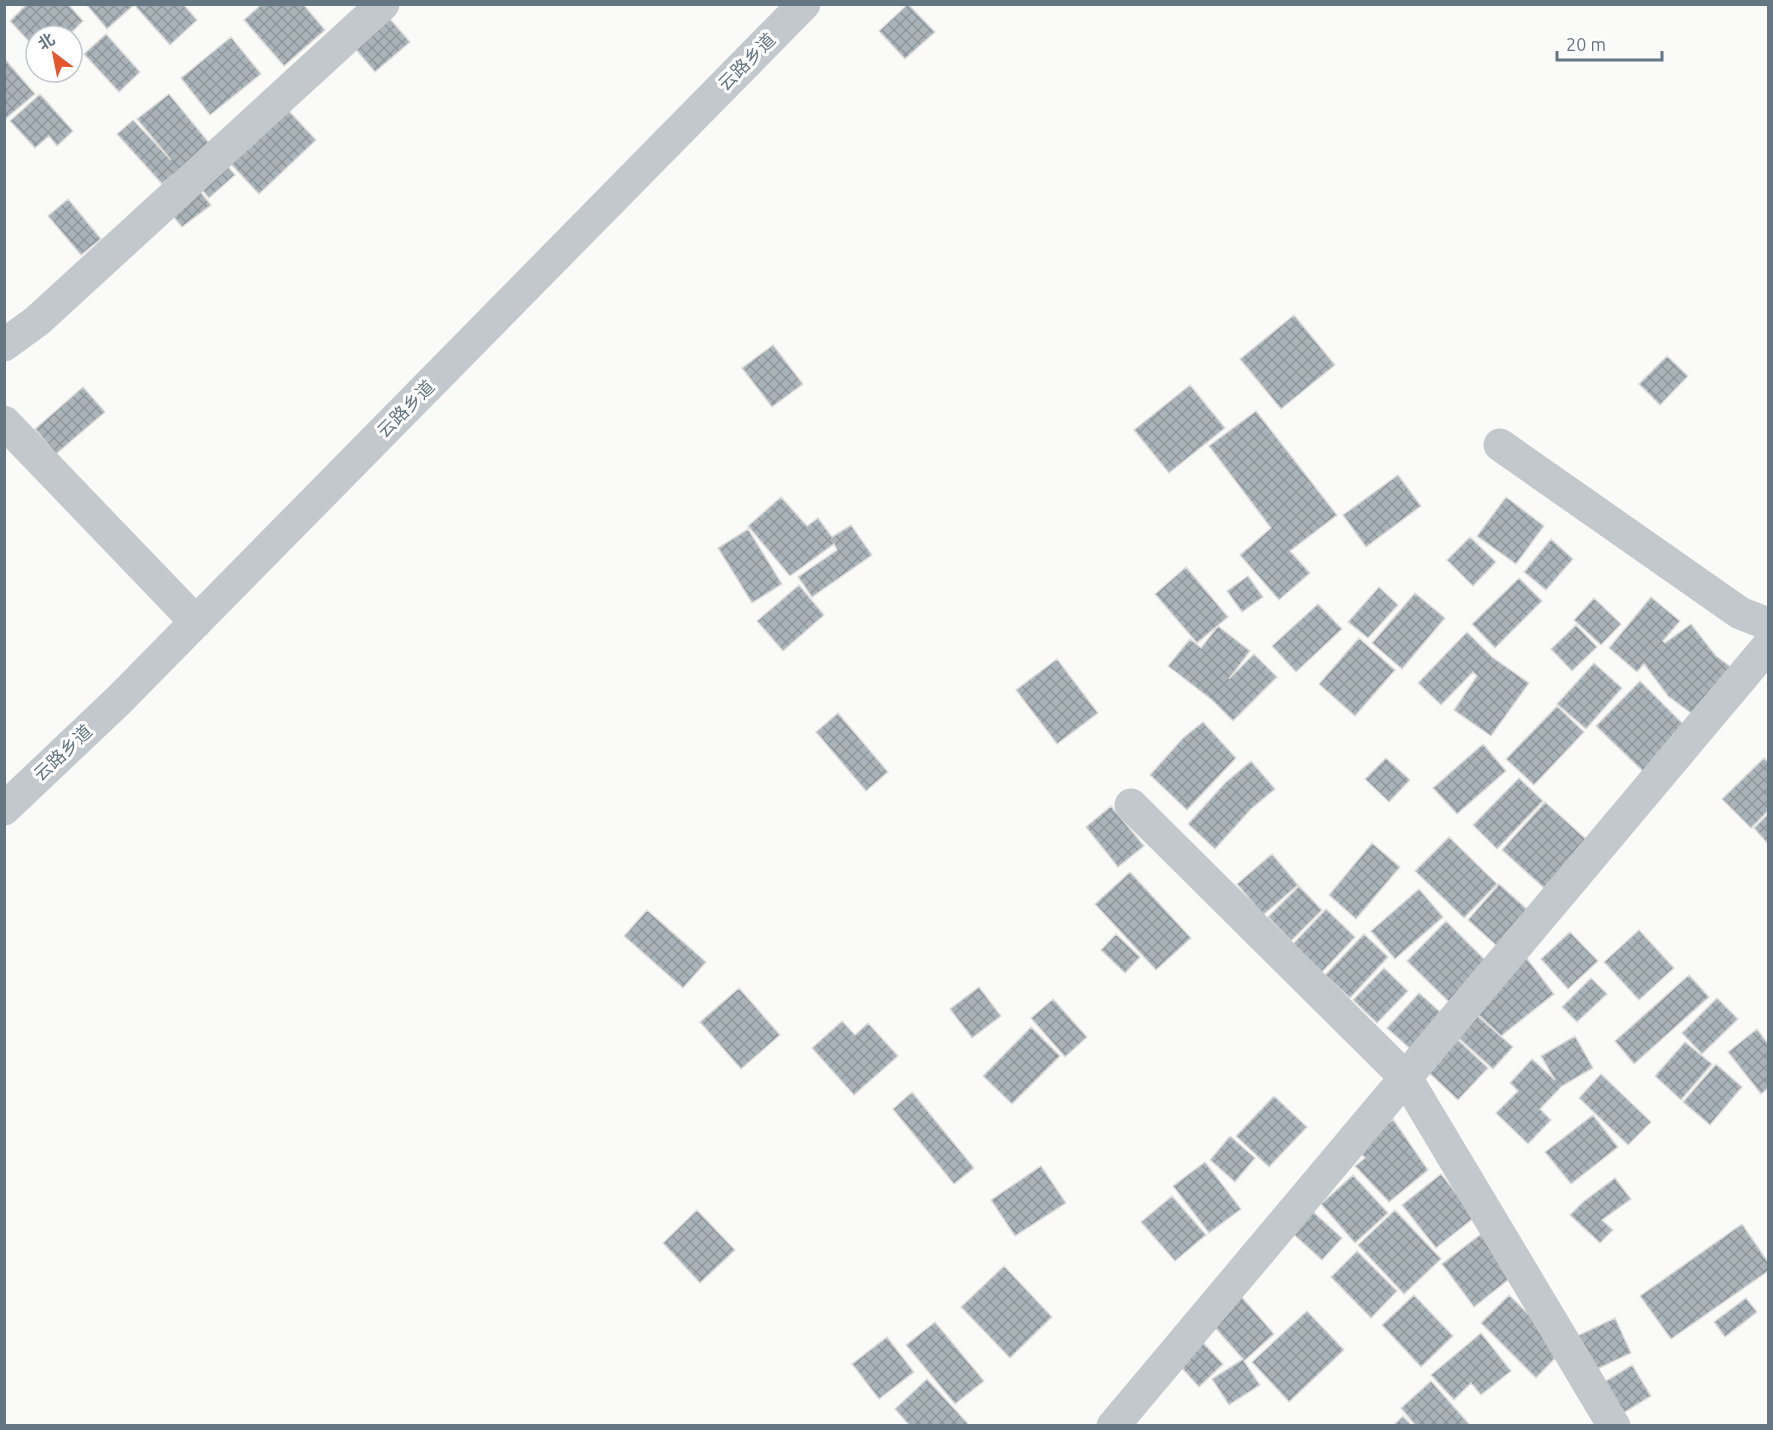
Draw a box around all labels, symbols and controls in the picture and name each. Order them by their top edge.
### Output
north arrow [24,24,84,84]
scale bar [1557,24,1662,62]
text: 北 [34,29,58,53]
street label: 云路乡道 [714,29,779,94]
text: 20 m [1566,34,1606,54]
street label: 云路乡道 [373,376,438,441]
street label: 云路乡道 [29,720,95,784]

